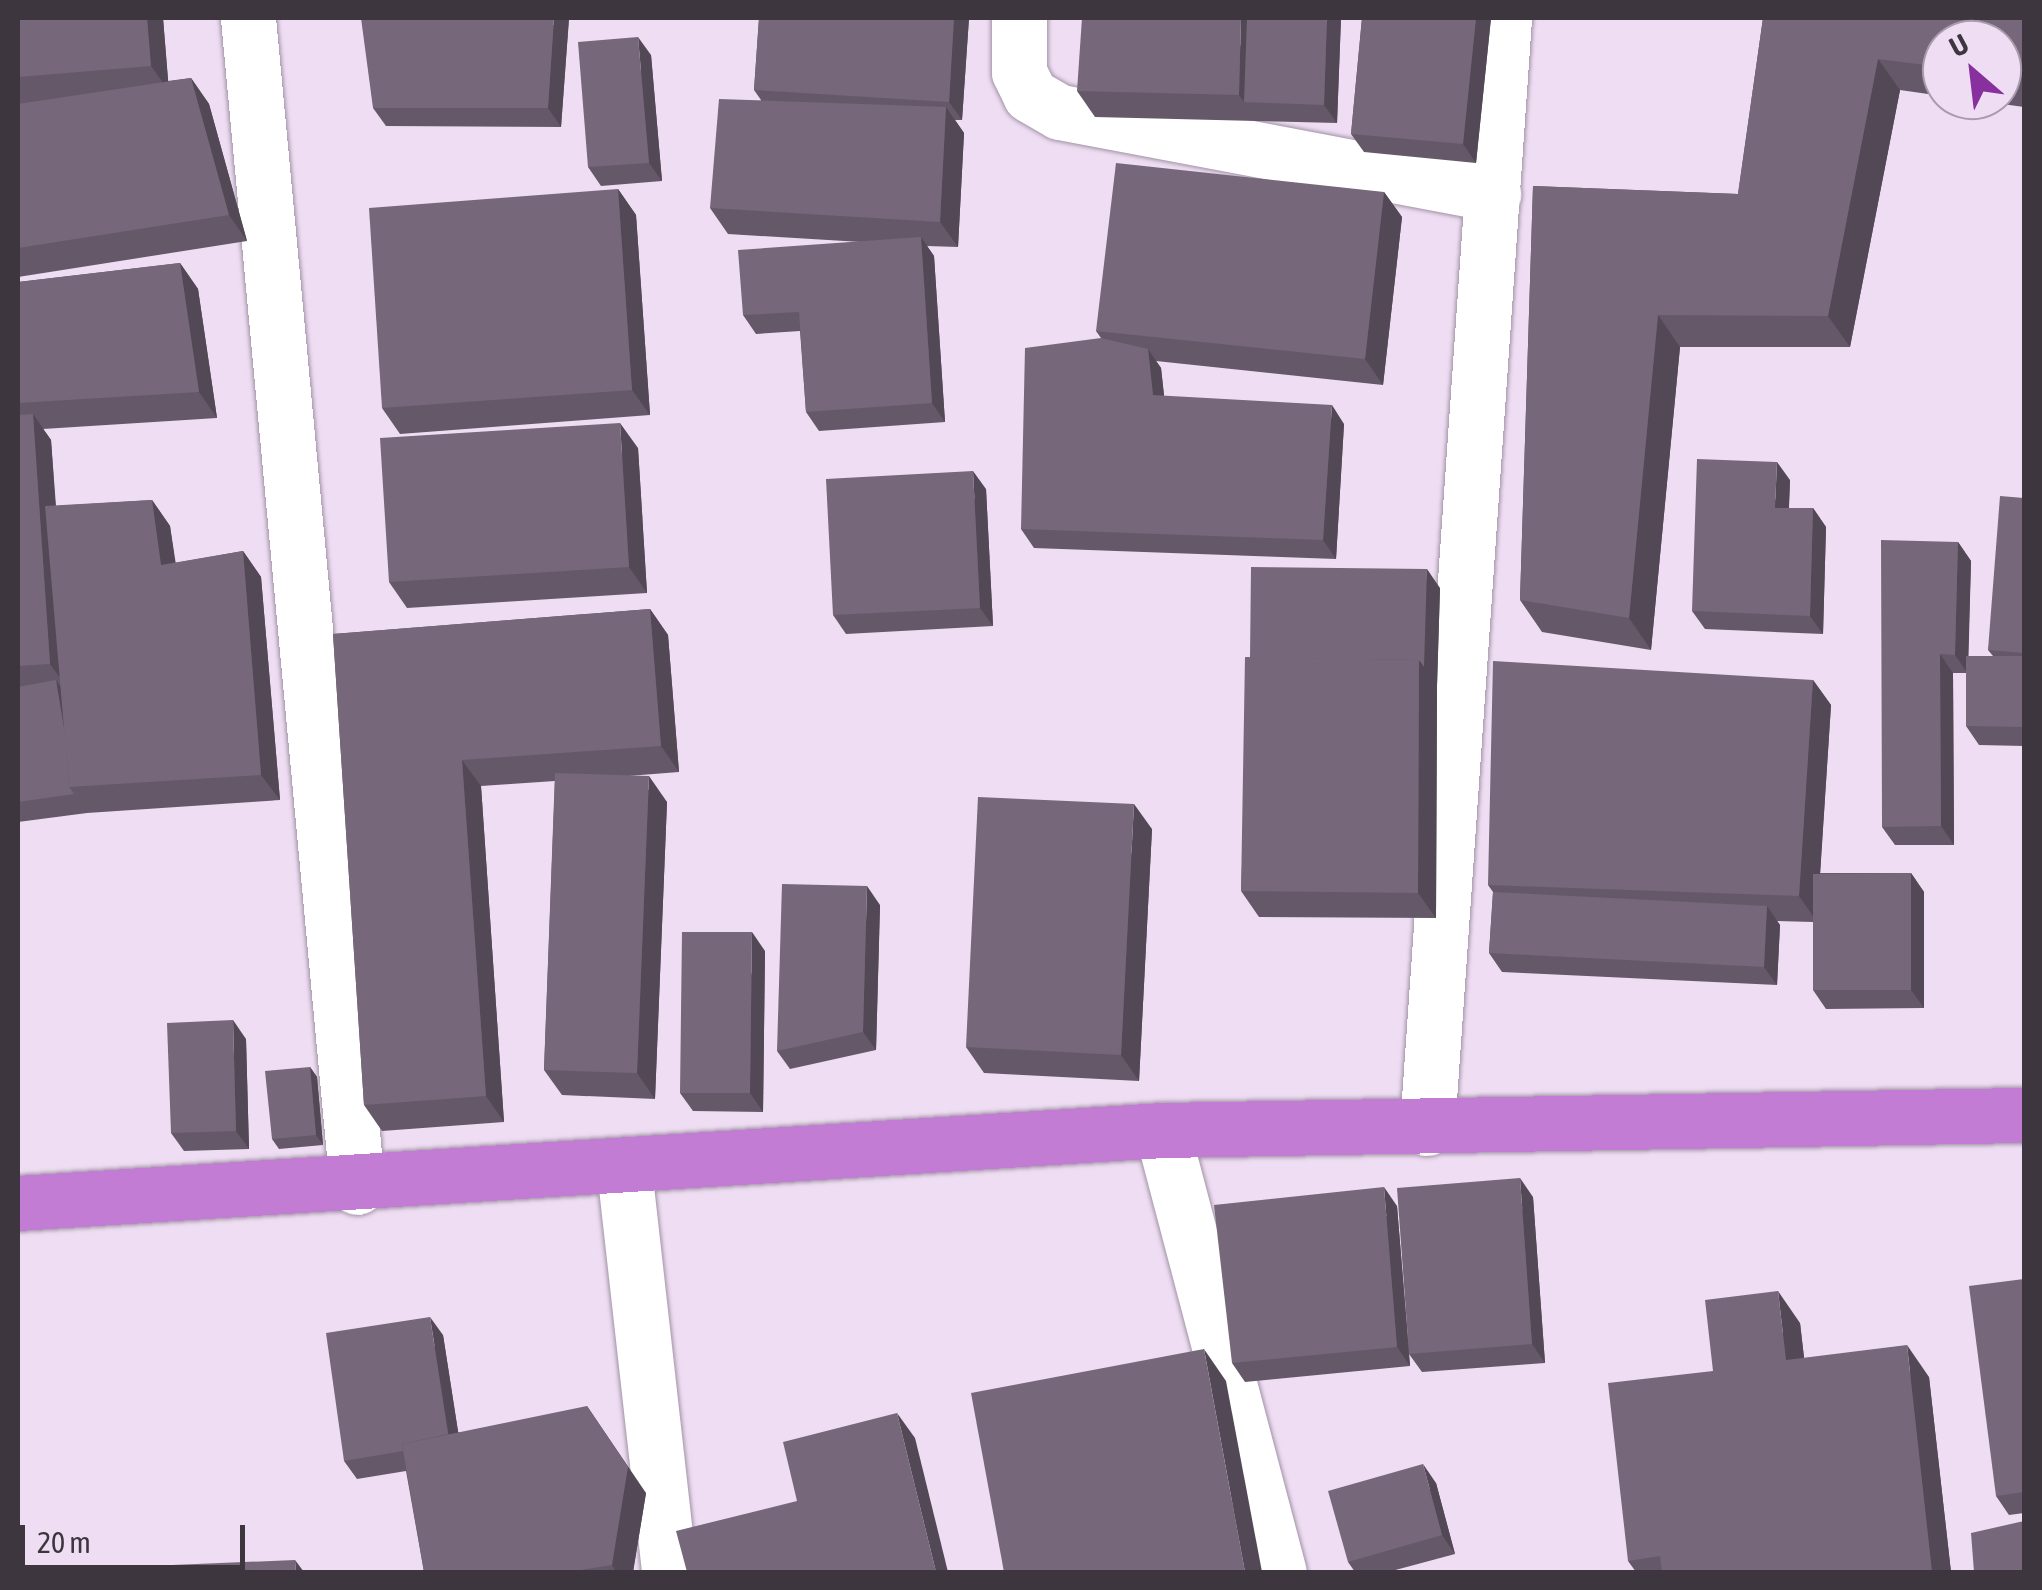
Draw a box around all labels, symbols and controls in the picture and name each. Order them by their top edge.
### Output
north arrow [1922,20,2022,120]
text: U [1944,27,1974,63]
scale bar [25,1505,250,1567]
text: 20 m [37,1525,91,1559]

